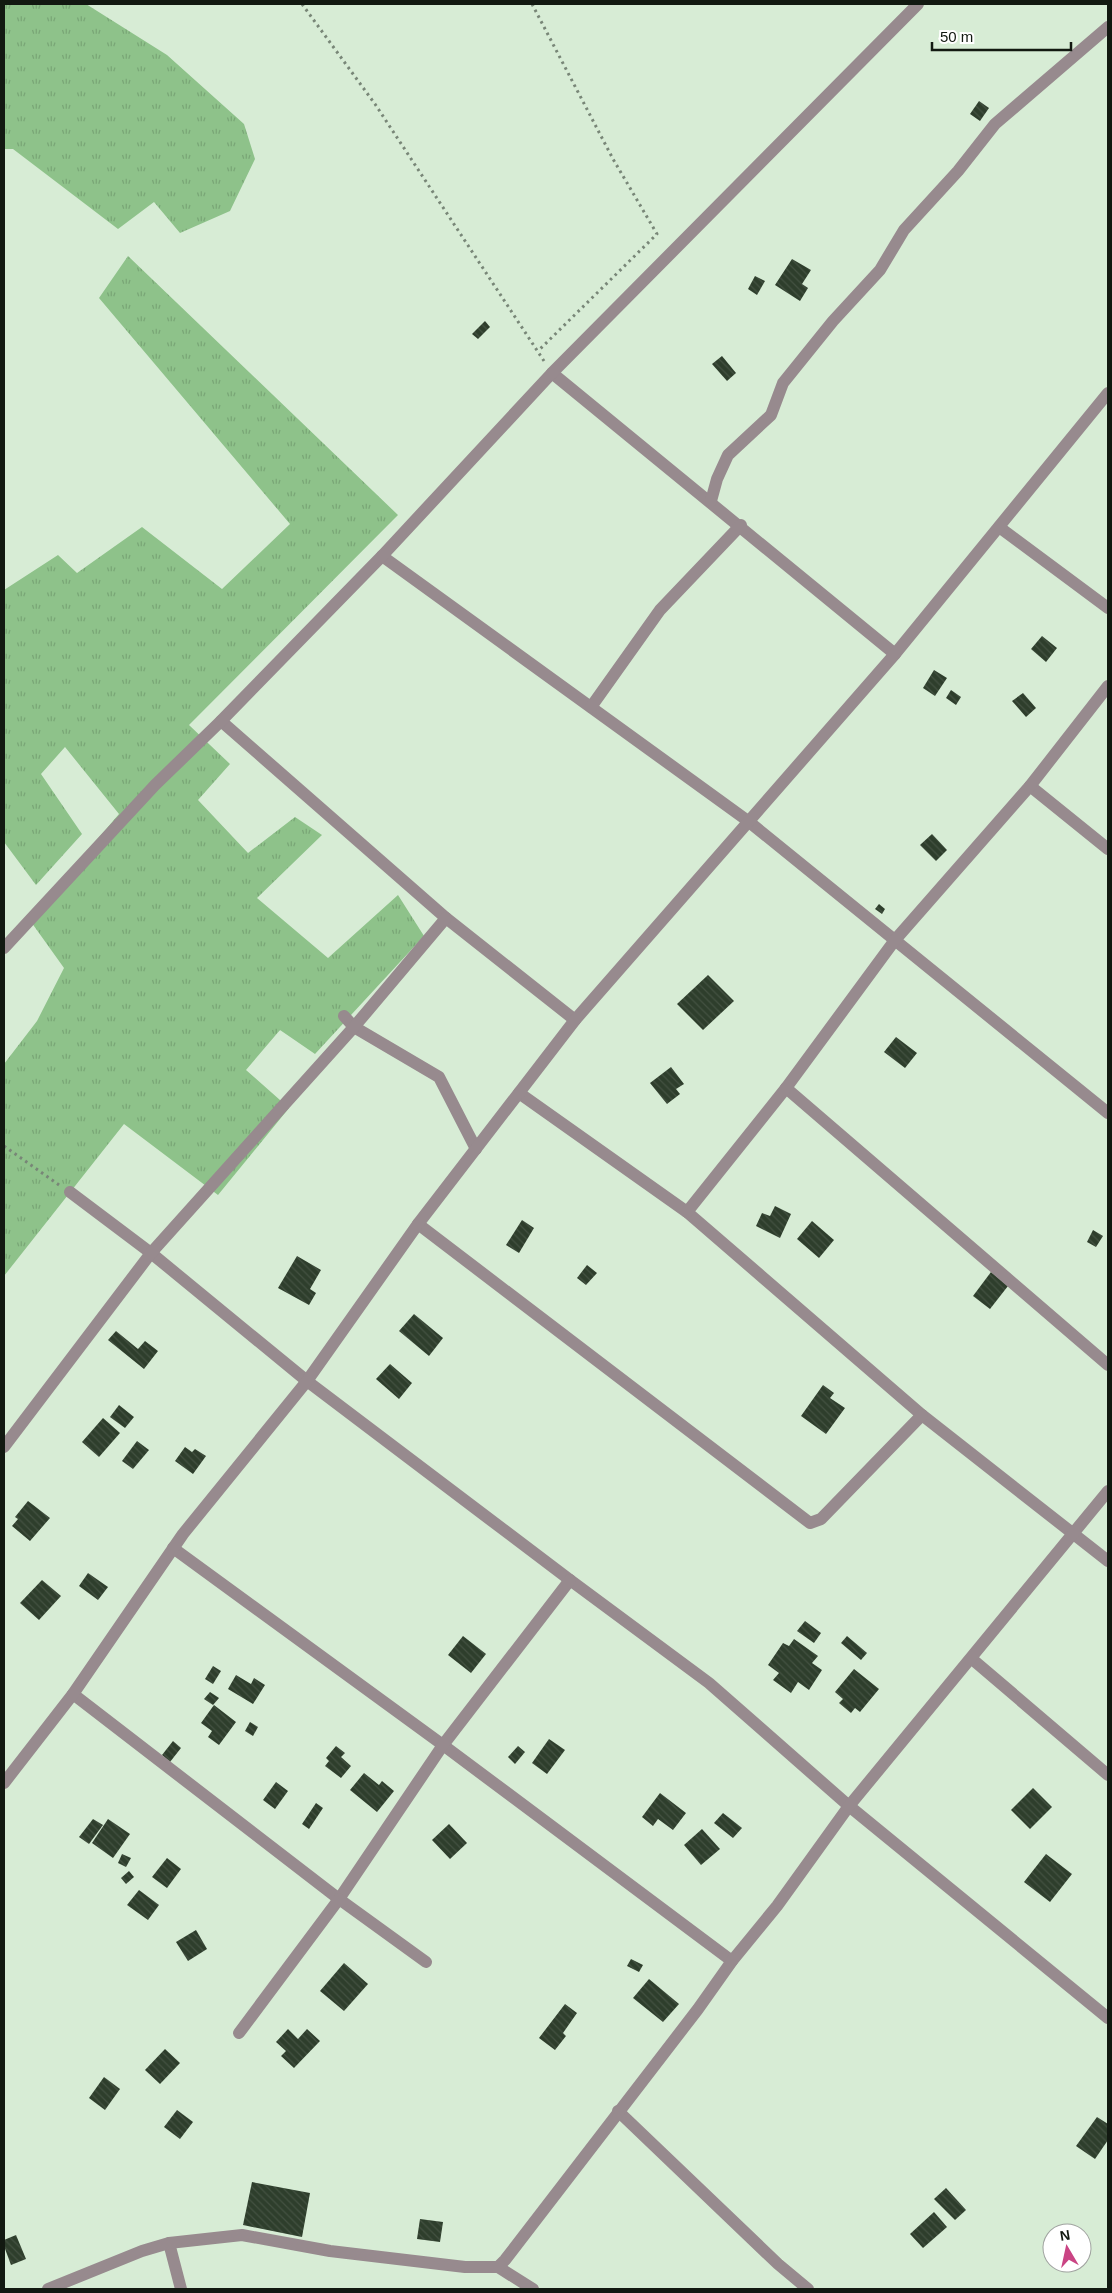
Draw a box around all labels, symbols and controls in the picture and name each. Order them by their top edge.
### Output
scale bar [932,20,1071,52]
text: 50 m [940,28,973,45]
north arrow [1042,2223,1092,2273]
text: N [1059,2226,1071,2244]

